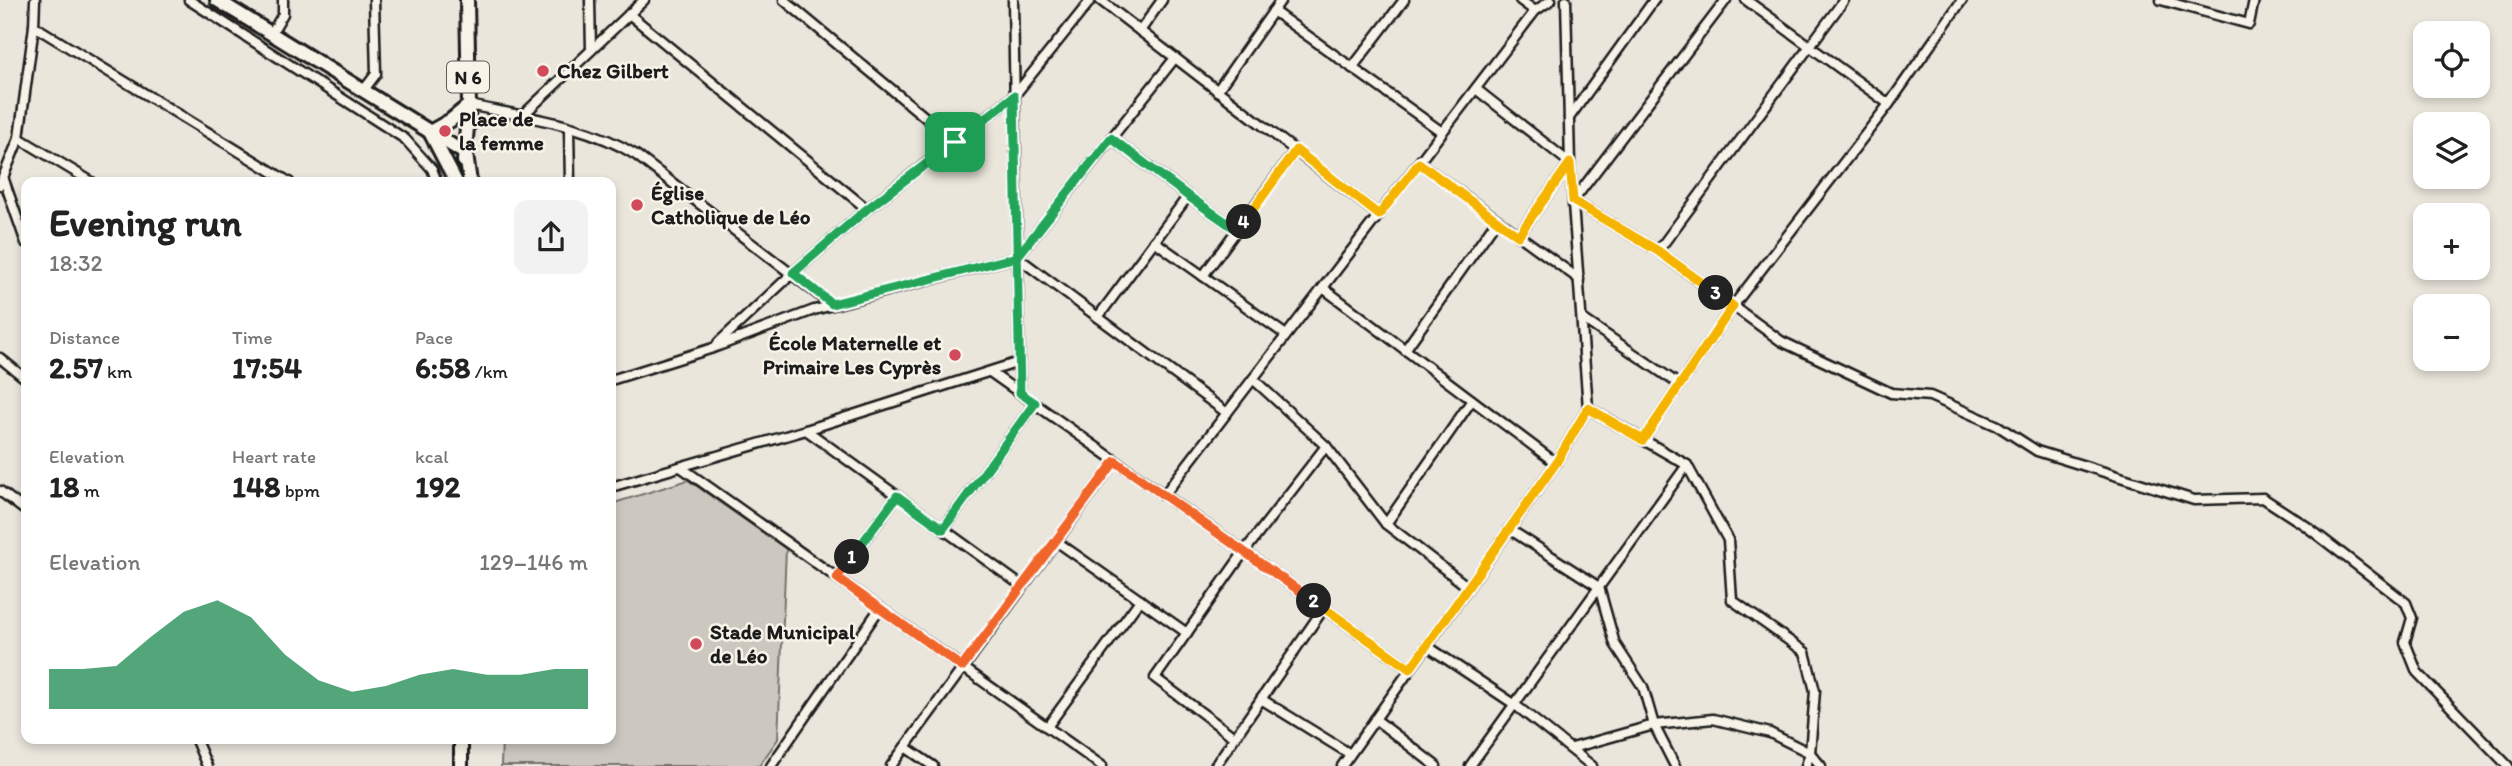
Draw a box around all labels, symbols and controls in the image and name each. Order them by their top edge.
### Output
map controls [2413,21,2490,371]
button: locate [2413,21,2490,98]
place label: Chez Gilbert [557,58,669,83]
road number: N 6 [447,61,489,92]
marker: Chez Gilbert [535,63,551,79]
place label: Place de la femme [459,106,544,155]
pin [925,112,985,172]
button: layers [2413,112,2490,189]
marker: Place de la femme [437,123,453,139]
icon: arrive [936,123,974,161]
place label: Église Catholique de Léo [651,180,811,230]
marker: Église Catholique de Léo [629,197,645,213]
text: Evening run [49,200,242,246]
button: share [514,200,588,274]
button: + [2413,203,2490,280]
pin: 4 [1226,204,1262,240]
text: 4 [1238,210,1249,233]
text: 18:32 [49,249,103,277]
pin: 3 [1698,276,1734,310]
text: 3 [1710,281,1721,304]
button: − [2413,294,2490,371]
text: Distance [49,326,120,349]
text: Time [232,326,273,349]
text: Pace [415,326,453,349]
place label: École Maternelle et Primaire Les Cyprès [763,330,941,380]
marker: École Maternelle et Primaire Les Cyprès [947,347,963,363]
text: 2.57 [49,349,103,386]
text: 17:54 [232,349,302,386]
text: 6:58 [415,349,470,386]
text: km [103,360,132,383]
text: /km [470,360,508,383]
text: Elevation [49,445,125,468]
text: Heart rate [232,445,316,468]
text: kcal [415,445,449,468]
text: 18 [49,468,79,505]
text: 148 [232,468,280,505]
text: 192 [415,468,460,505]
text: m [79,479,100,502]
text: bpm [280,479,320,502]
pin: 1 [834,540,870,574]
text: 1 [847,545,856,568]
text: Elevation [49,548,140,576]
text: 129–146 m [479,548,588,576]
pin: 2 [1296,584,1332,618]
text: 2 [1309,589,1319,612]
place label: Stade Municipal de Léo [710,619,856,668]
marker: Stade Municipal de Léo [688,636,704,652]

